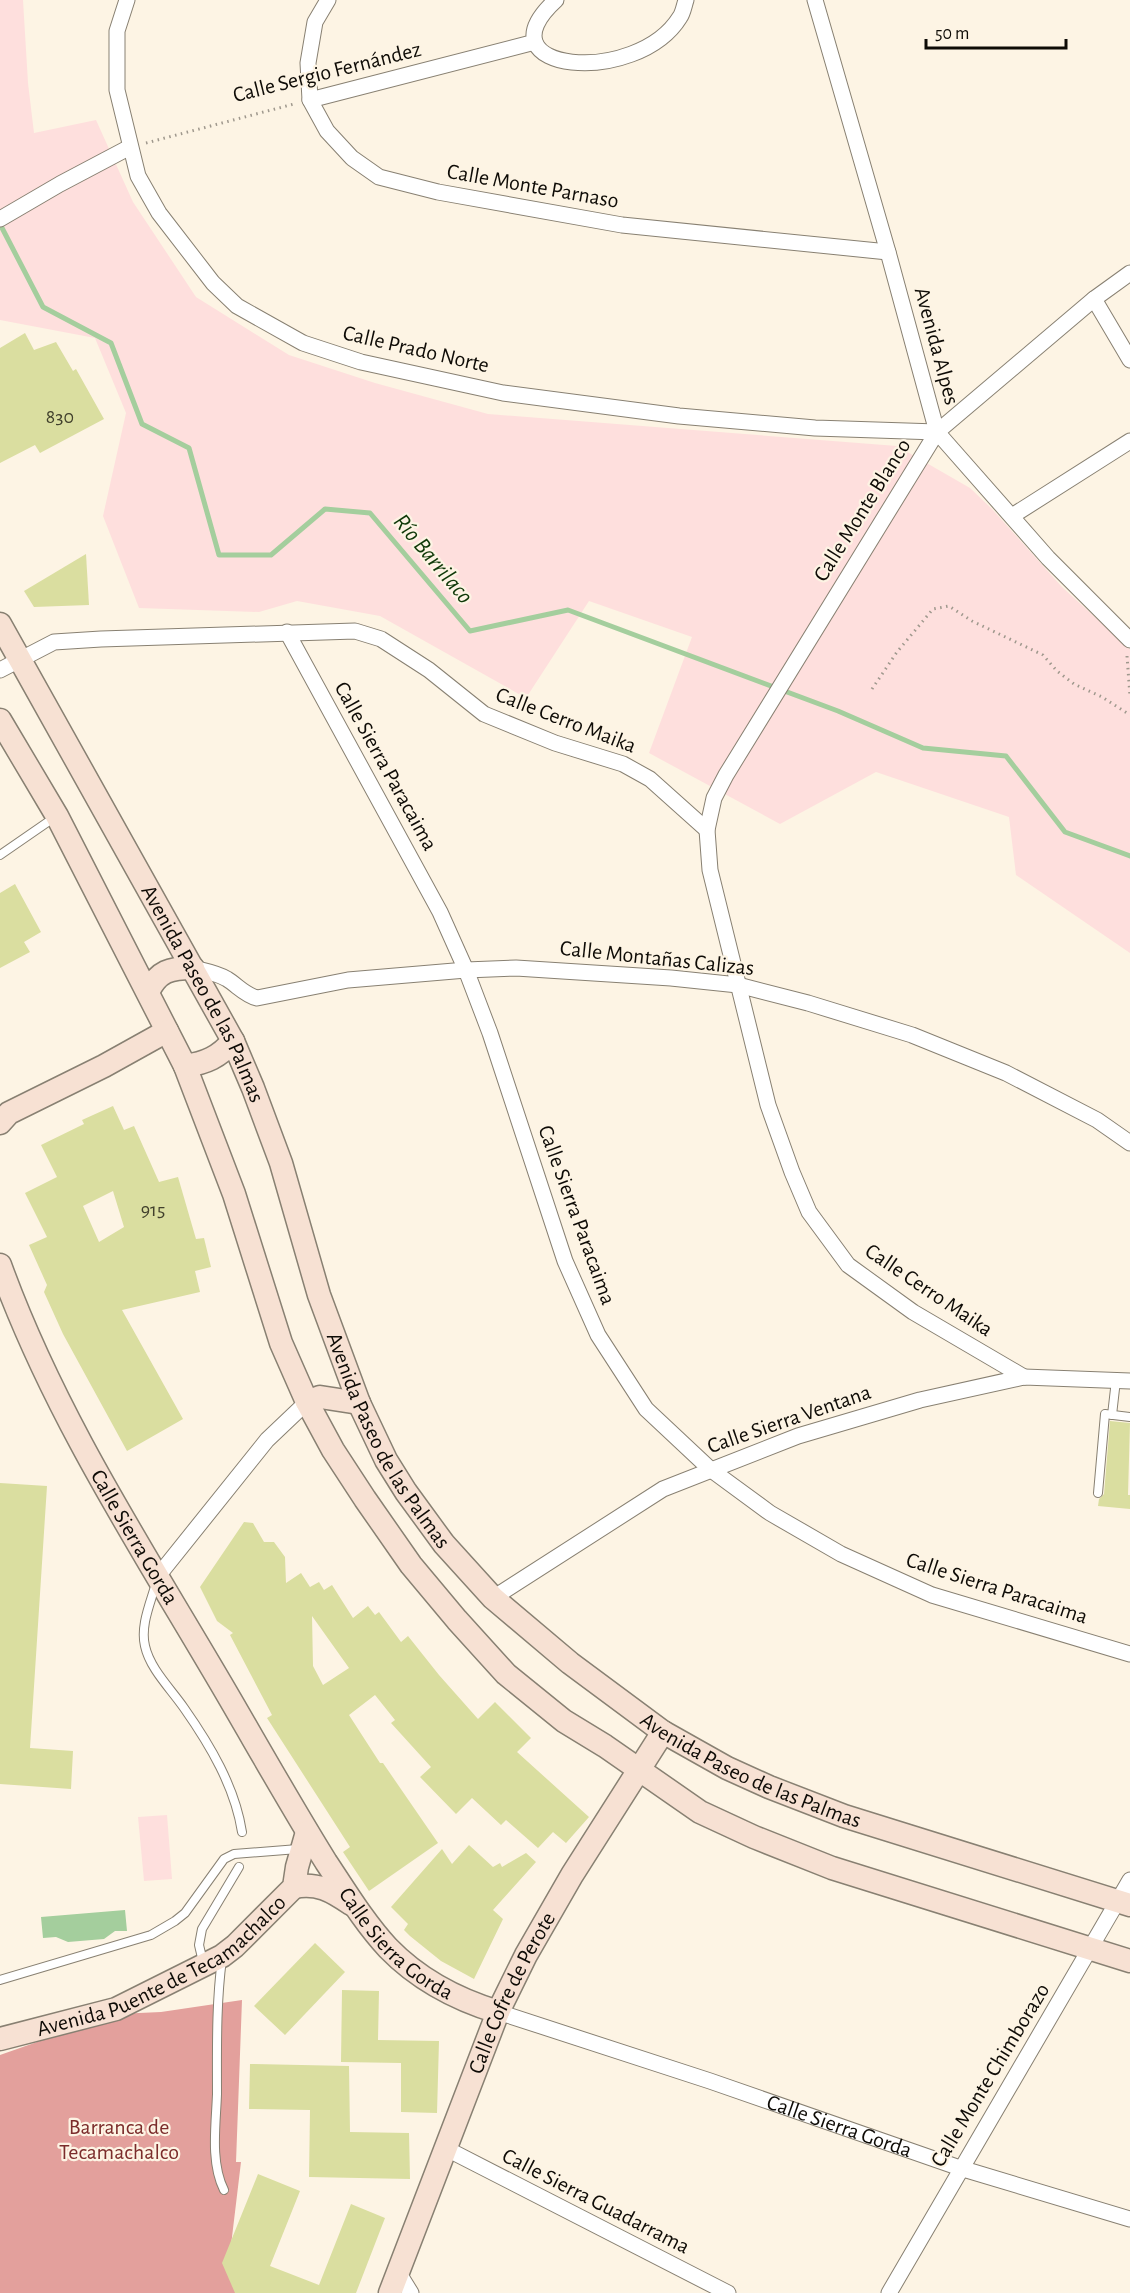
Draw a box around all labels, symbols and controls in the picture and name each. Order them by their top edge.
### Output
scale bar [926,12,1066,50]
text: 50 m [935,25,969,43]
street label: Calle Sergio Fernández [231,38,423,106]
street label: Calle Monte Parnaso [445,160,621,212]
street label: Avenida Alpes [911,285,963,407]
street label: Calle Prado Norte [341,321,491,377]
house number: 830 [46,407,74,427]
street label: Calle Monte Blanco [809,435,915,585]
water label: Río Barrilaco [389,509,477,609]
street label: Calle Sierra Paracaima [331,678,441,854]
street label: Calle Cerro Maika [493,683,639,757]
street label: Avenida Paseo de las Palmas [137,881,268,1105]
street label: Calle Montañas Calizas [559,937,755,979]
street label: Calle Sierra Paracaima [534,1122,620,1308]
house number: 915 [141,1200,165,1220]
street label: Calle Cerro Maika [861,1239,997,1341]
street label: Avenida Paseo de las Palmas [323,1329,454,1553]
street label: Calle Sierra Ventana [704,1381,874,1457]
street label: Calle Sierra Gorda [87,1466,182,1608]
street label: Calle Sierra Paracaima [904,1548,1090,1628]
street label: Avenida Paseo de las Palmas [636,1708,864,1832]
street label: Calle Sierra Gorda [335,1883,456,2004]
street label: Avenida Puente de Tecamachalco [34,1891,290,2040]
street label: Calle Cofre de Perote [464,1908,559,2077]
street label: Calle Monte Chimborazo [927,1979,1053,2171]
street label: Calle Sierra Gorda [764,2091,915,2161]
park label: Barranca de Tecamachalco [59,2116,179,2163]
street label: Calle Sierra Guadarrama [499,2144,693,2258]

